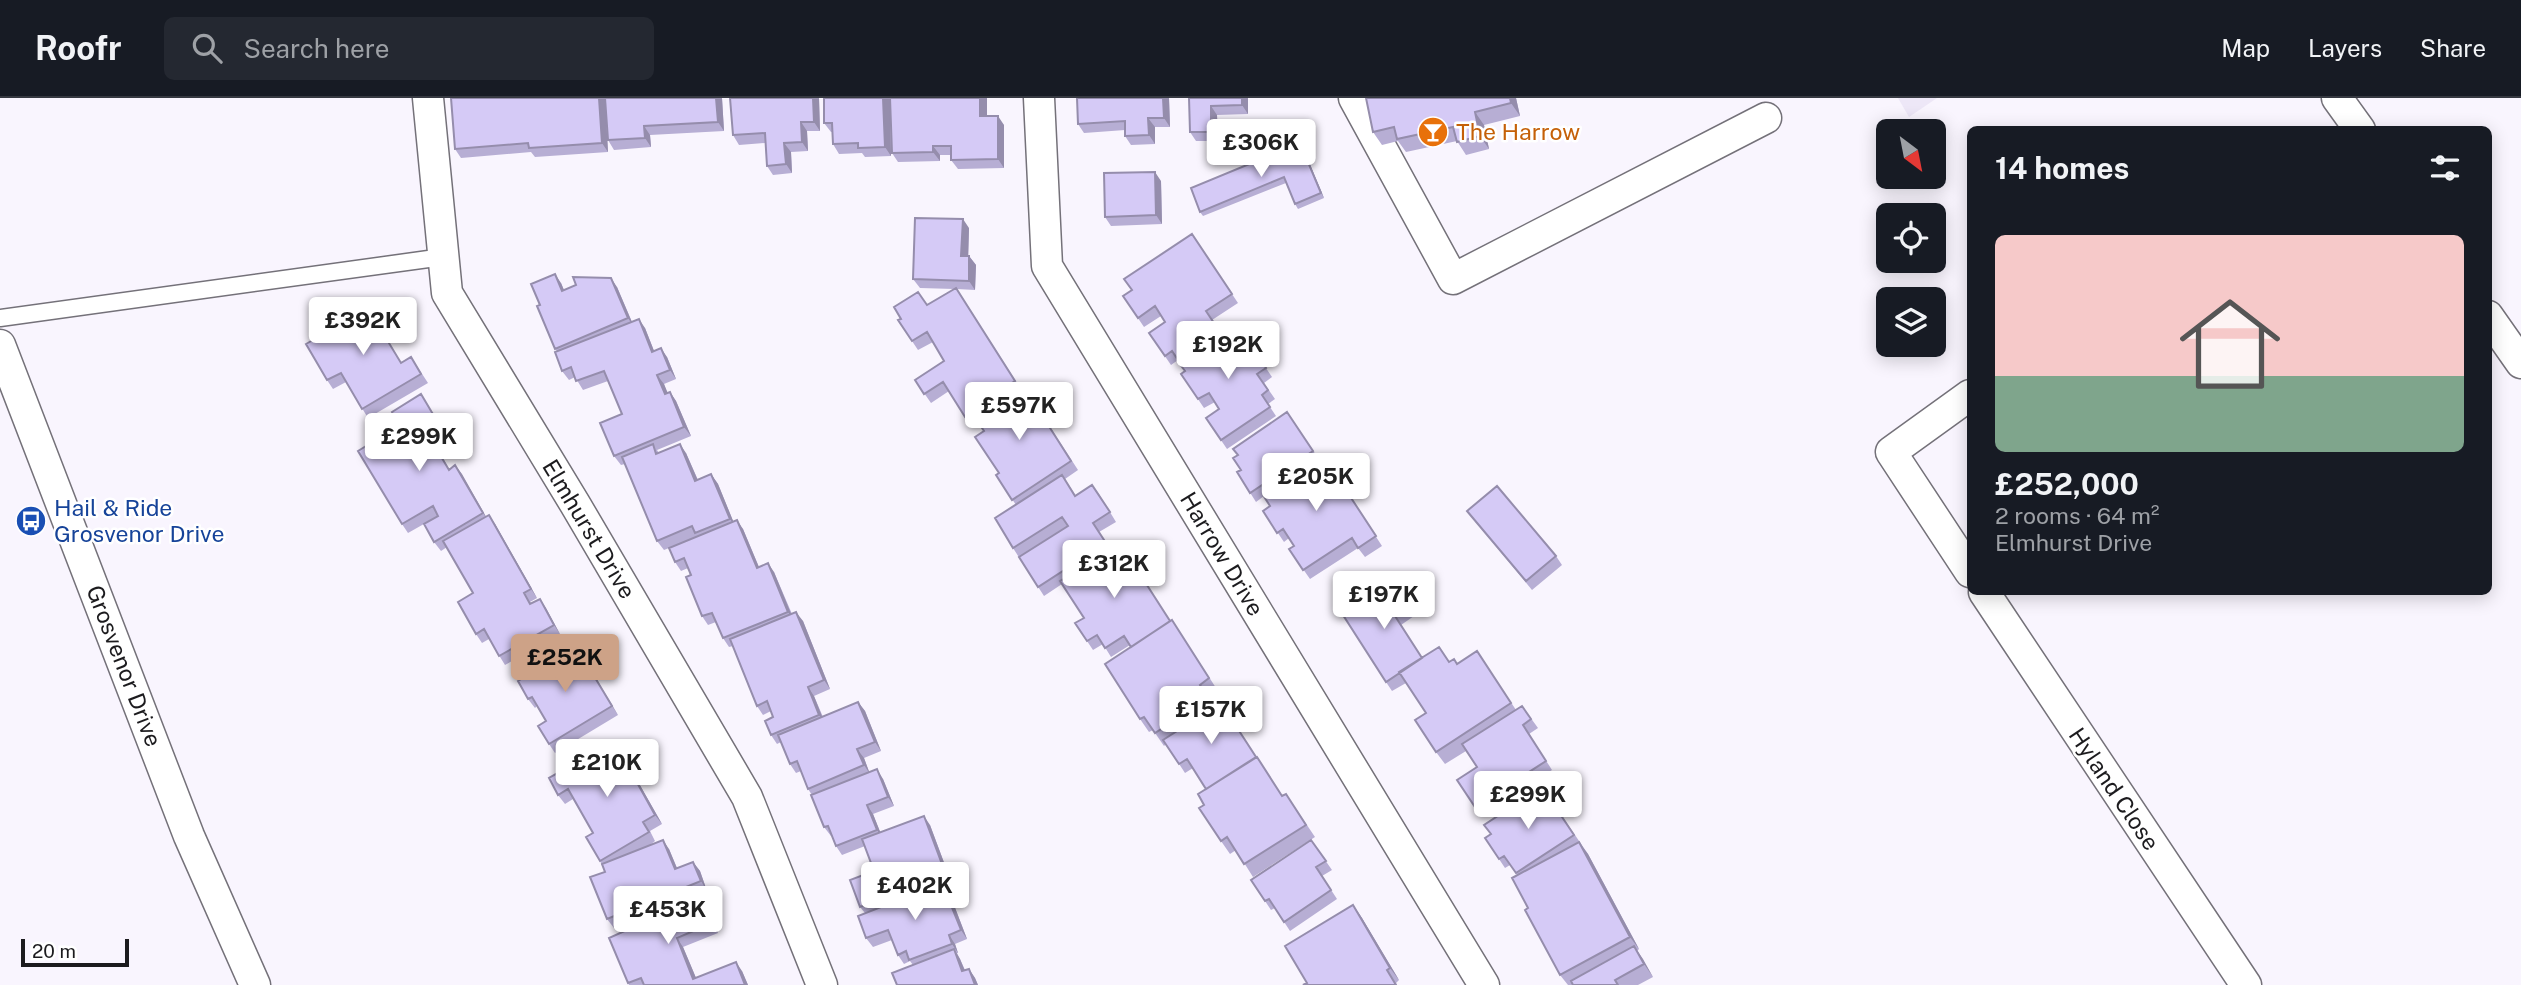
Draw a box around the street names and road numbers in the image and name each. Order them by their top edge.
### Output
street label: Elmhurst Drive [537,454,642,603]
street label: Harrow Drive [1175,487,1270,620]
street label: Grosvenor Drive [81,581,168,750]
street label: Hyland Close [2064,722,2165,855]

